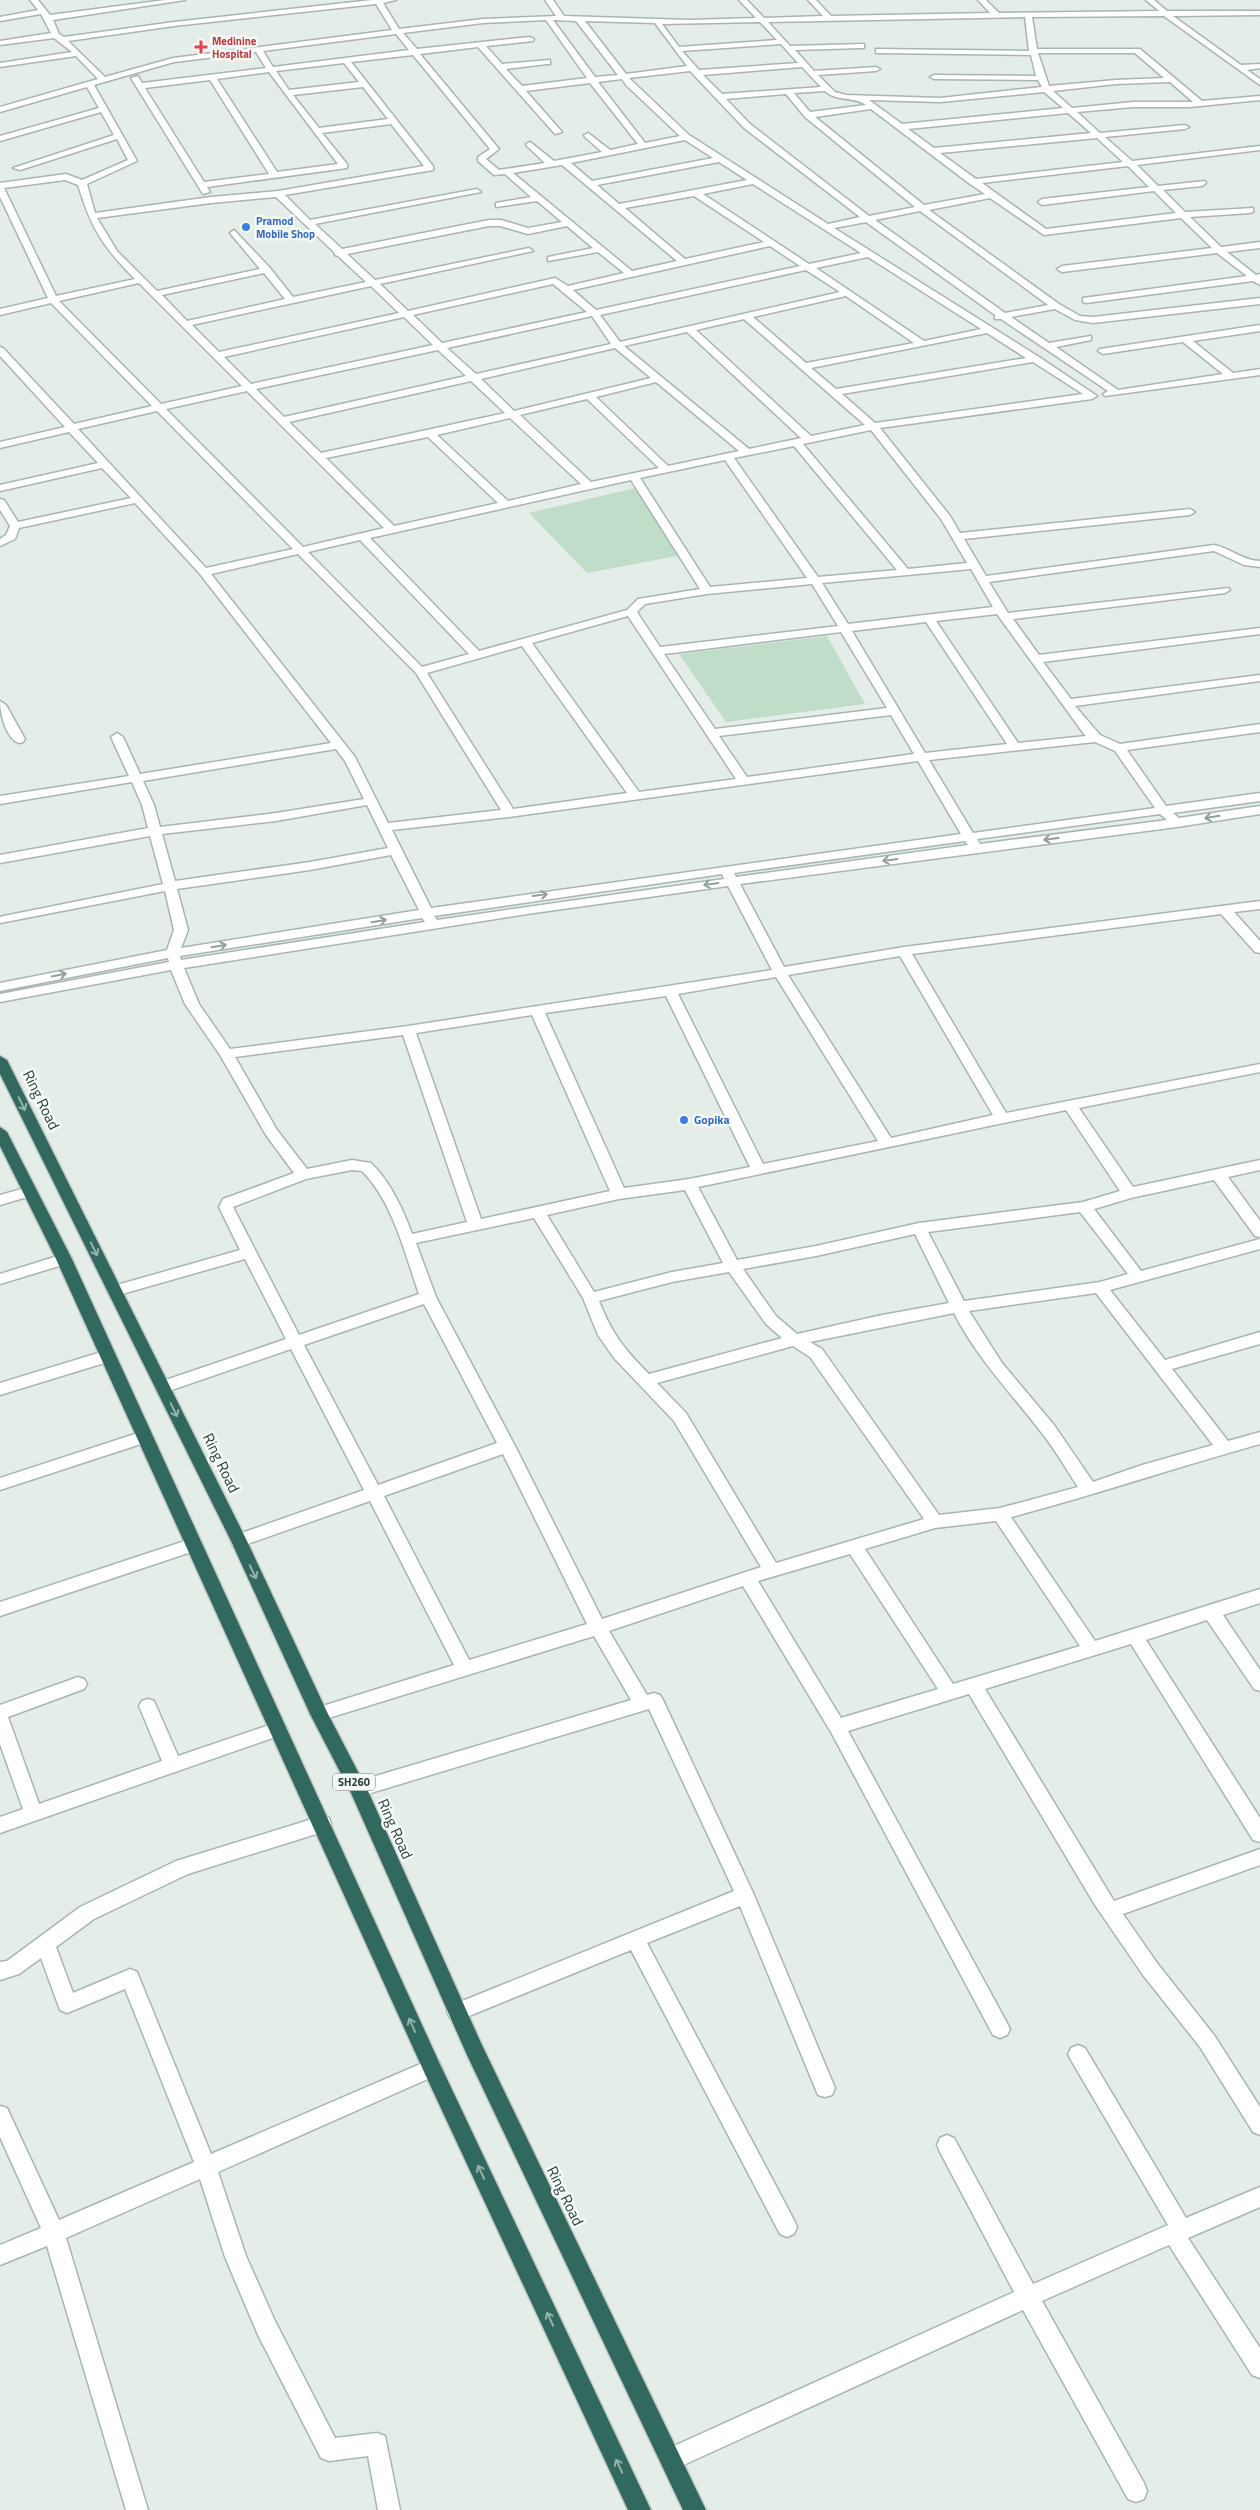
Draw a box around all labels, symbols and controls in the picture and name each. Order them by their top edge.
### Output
place label: Medinine Hospital [212,33,257,62]
marker: Medinine Hospital [194,40,208,54]
place label: Pramod Mobile Shop [256,213,315,242]
marker: Pramod Mobile Shop [240,221,252,233]
one-way arrow [1204,813,1220,823]
one-way arrow [1043,834,1059,844]
one-way arrow [882,855,898,865]
one-way arrow [704,879,720,889]
one-way arrow [531,890,547,900]
one-way arrow [371,915,387,925]
one-way arrow [210,941,226,951]
one-way arrow [50,969,66,979]
street label: Ring Road [17,1066,66,1134]
one-way arrow [17,1096,27,1111]
place label: Gopika [694,1110,730,1129]
marker: Gopika [678,1114,690,1126]
one-way arrow [90,1241,99,1256]
one-way arrow [169,1403,179,1418]
street label: Ring Road [197,1429,246,1497]
one-way arrow [249,1564,259,1579]
road number: SH260 [333,1774,375,1790]
street label: Ring Road [372,1795,419,1863]
one-way arrow [407,2018,417,2033]
street label: Ring Road [541,2162,590,2230]
one-way arrow [475,2165,485,2180]
one-way arrow [545,2312,554,2327]
one-way arrow [614,2459,623,2474]

